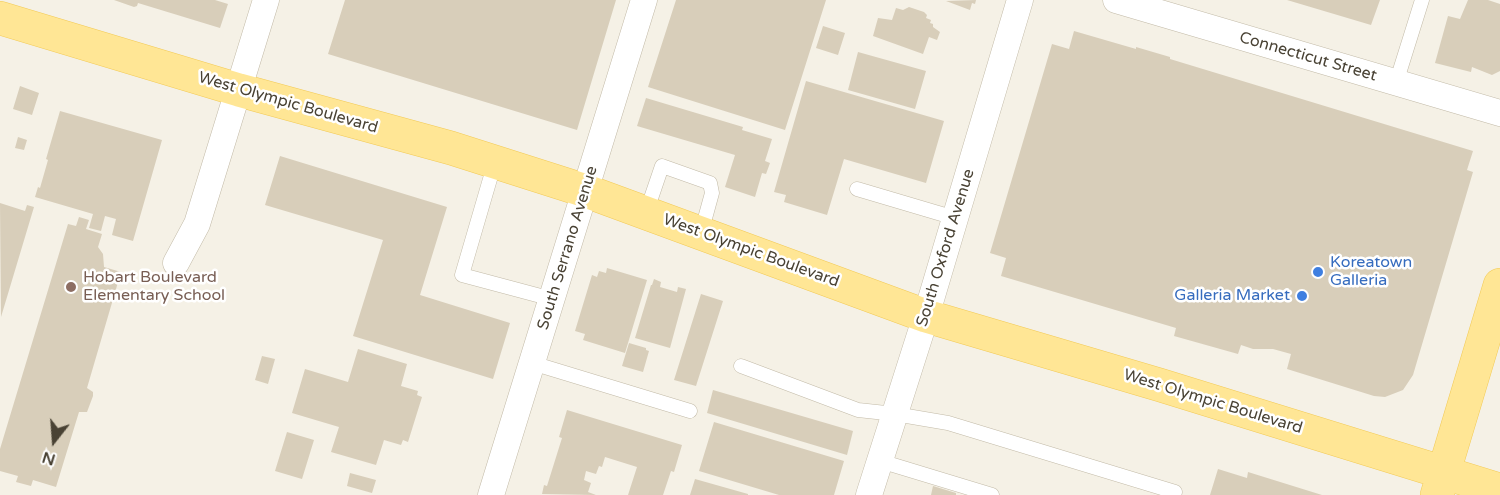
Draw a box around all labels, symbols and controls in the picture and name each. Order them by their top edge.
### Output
street label: Connecticut Street [1237,28,1379,86]
street label: West Olympic Boulevard [196,68,380,138]
street label: South Serrano Avenue [534,164,602,332]
street label: South Oxford Avenue [913,167,979,329]
street label: West Olympic Boulevard [660,210,842,292]
place label: Koreatown Galleria [1330,253,1412,291]
marker: Koreatown Galleria [1311,265,1325,279]
place label: Hobart Boulevard Elementary School [83,268,225,306]
marker: Hobart Boulevard Elementary School [64,280,78,294]
place label: Galleria Market [1174,286,1290,306]
marker: Galleria Market [1295,289,1309,303]
street label: West Olympic Boulevard [1121,366,1305,438]
north arrow [24,411,84,471]
text: N [40,447,58,470]

